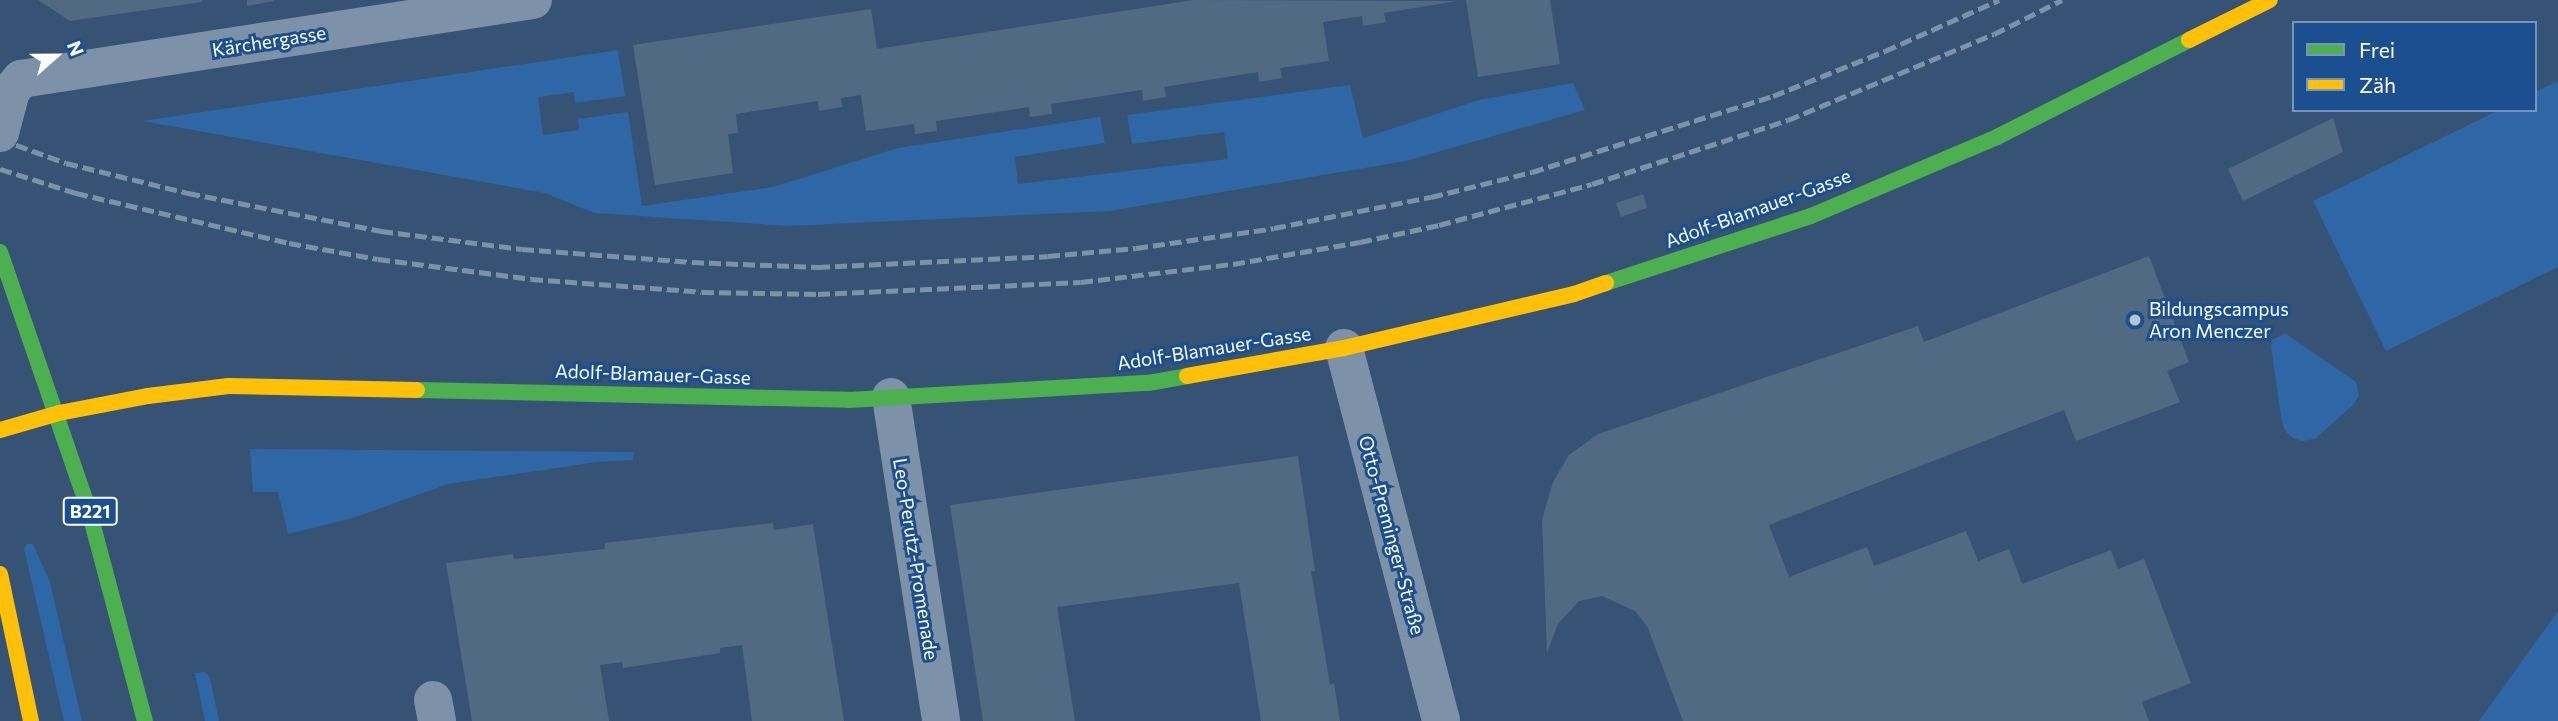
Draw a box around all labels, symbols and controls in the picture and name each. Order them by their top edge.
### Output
north arrow [21,21,91,91]
street label: Kärchergasse [210,21,328,61]
legend [2292,21,2537,112]
text: Frei [2359,37,2395,62]
text: N [63,38,89,59]
text: Zäh [2359,72,2396,97]
street label: Adolf-Blamauer-Gasse [1662,164,1854,252]
place label: Bildungscampus Aron Menczer [2149,298,2289,342]
marker: Bildungscampus Aron Menczer [2127,312,2143,328]
street label: Adolf-Blamauer-Gasse [1115,321,1313,375]
street label: Adolf-Blamauer-Gasse [555,359,751,389]
street label: Otto-Preminger-Straße [1354,433,1430,637]
street label: Leo-Perutz-Promenade [889,456,943,662]
road number: B221 [62,496,118,526]

